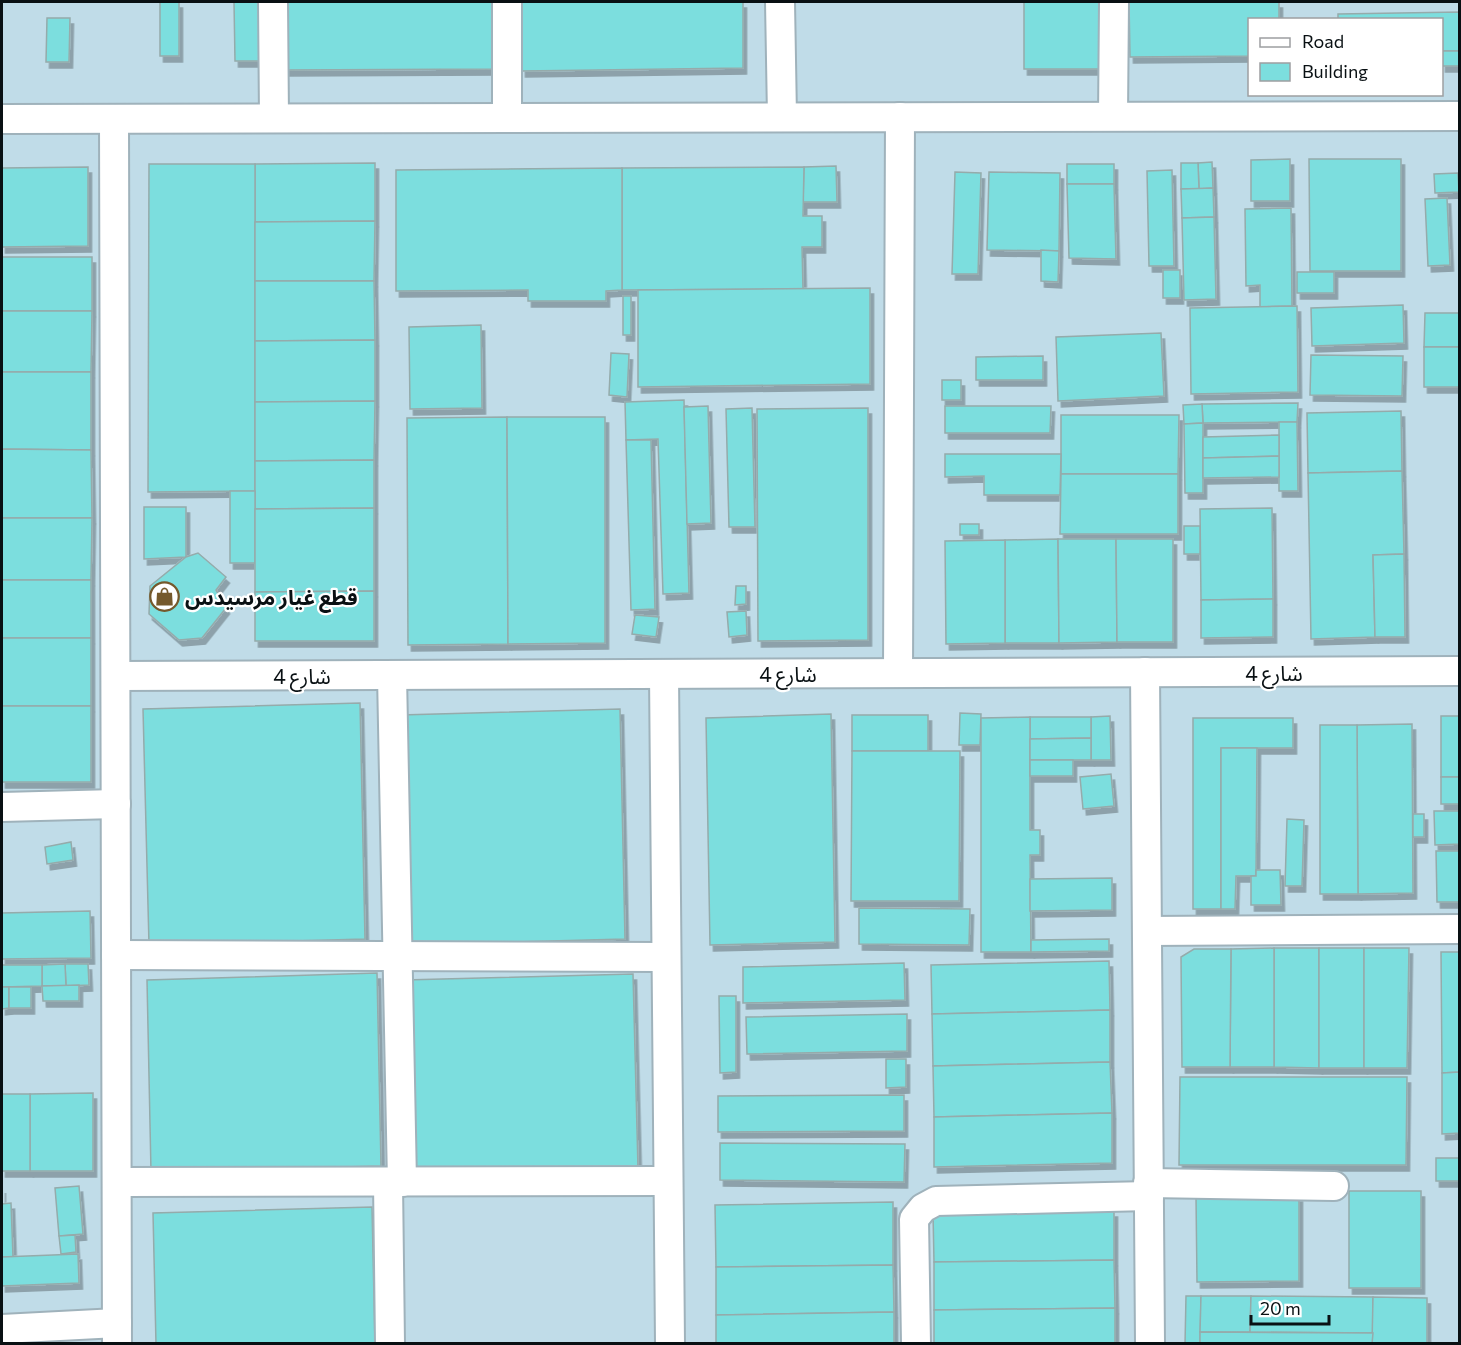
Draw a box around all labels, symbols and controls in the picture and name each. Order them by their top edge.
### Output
legend [1248,18,1443,96]
text: Road [1302,30,1344,52]
text: Building [1302,60,1368,82]
shop icon: قطع غيار مرسيدس [148,580,180,612]
place label: قطع غيار مرسيدس [185,584,358,613]
street label: شارع 4 [1245,660,1303,689]
street label: شارع 4 [759,661,817,690]
street label: شارع 4 [273,663,331,692]
scale bar [1251,1288,1329,1326]
text: 20 m [1260,1297,1301,1319]

